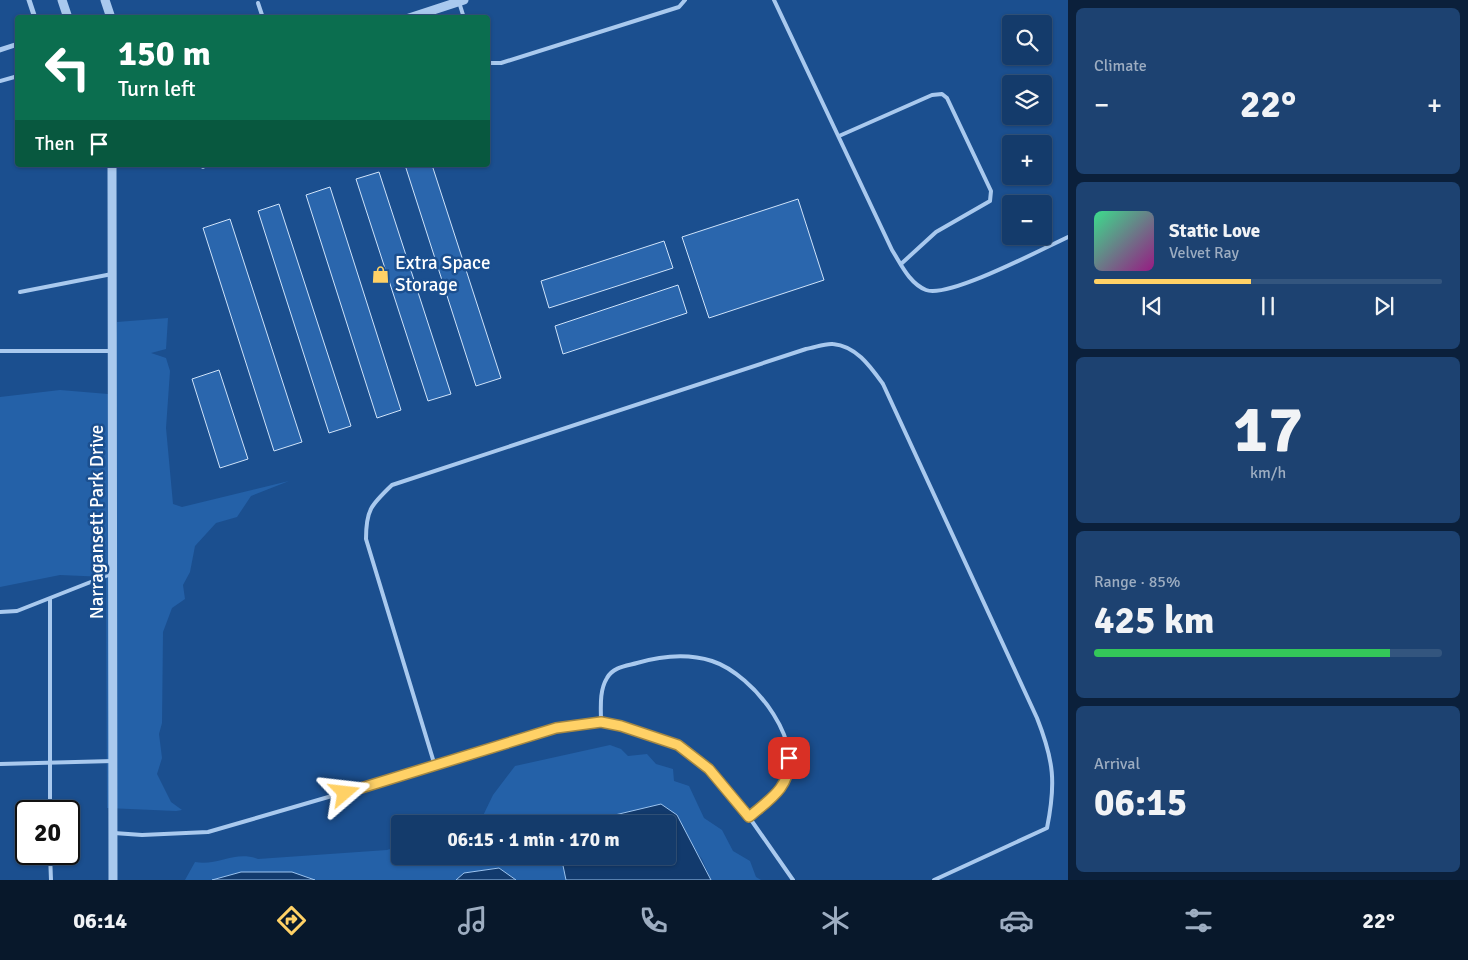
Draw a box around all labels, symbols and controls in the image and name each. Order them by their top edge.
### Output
map controls [1002,15,1052,245]
button: search [1002,15,1052,65]
text: 150 m [118,32,211,75]
icon: left [35,35,100,100]
text: Climate [1094,56,1147,76]
text: Turn left [118,75,196,102]
button: layers [1002,75,1052,125]
text: 22° [1240,81,1296,128]
text: − [1094,88,1109,122]
text: + [1427,88,1442,122]
icon: arrive [85,130,113,158]
text: Then [35,132,75,156]
button: + [1002,135,1052,185]
button: − [1002,195,1052,245]
text: Static Love [1169,219,1260,243]
text: Velvet Ray [1169,243,1239,263]
place label: Extra Space Storage [395,251,490,297]
shop icon: Extra Space Storage [371,264,391,284]
icon: previous [1138,292,1166,320]
icon: pause [1254,292,1282,320]
icon: next [1370,292,1398,320]
text: 17 [1233,390,1303,470]
street label: Narragansett Park Drive [85,425,109,619]
text: km/h [1250,463,1286,483]
text: Range · 85% [1094,572,1180,592]
text: 425 km [1094,597,1215,644]
pin [768,737,810,779]
icon: arrive [775,744,803,772]
text: Arrival [1094,754,1140,774]
position arrow [318,766,370,818]
text: 06:15 [1094,779,1187,826]
speed limit sign: 20 [15,800,80,865]
text: 06:15 · 1 min · 170 m [447,828,620,852]
icon: directions [274,903,309,938]
icon: music [455,903,490,938]
icon: phone [636,903,671,938]
icon: climate [818,903,853,938]
icon: car [999,903,1034,938]
icon: filters [1181,903,1216,938]
text: 06:14 [73,907,127,934]
text: 22° [1362,907,1395,934]

